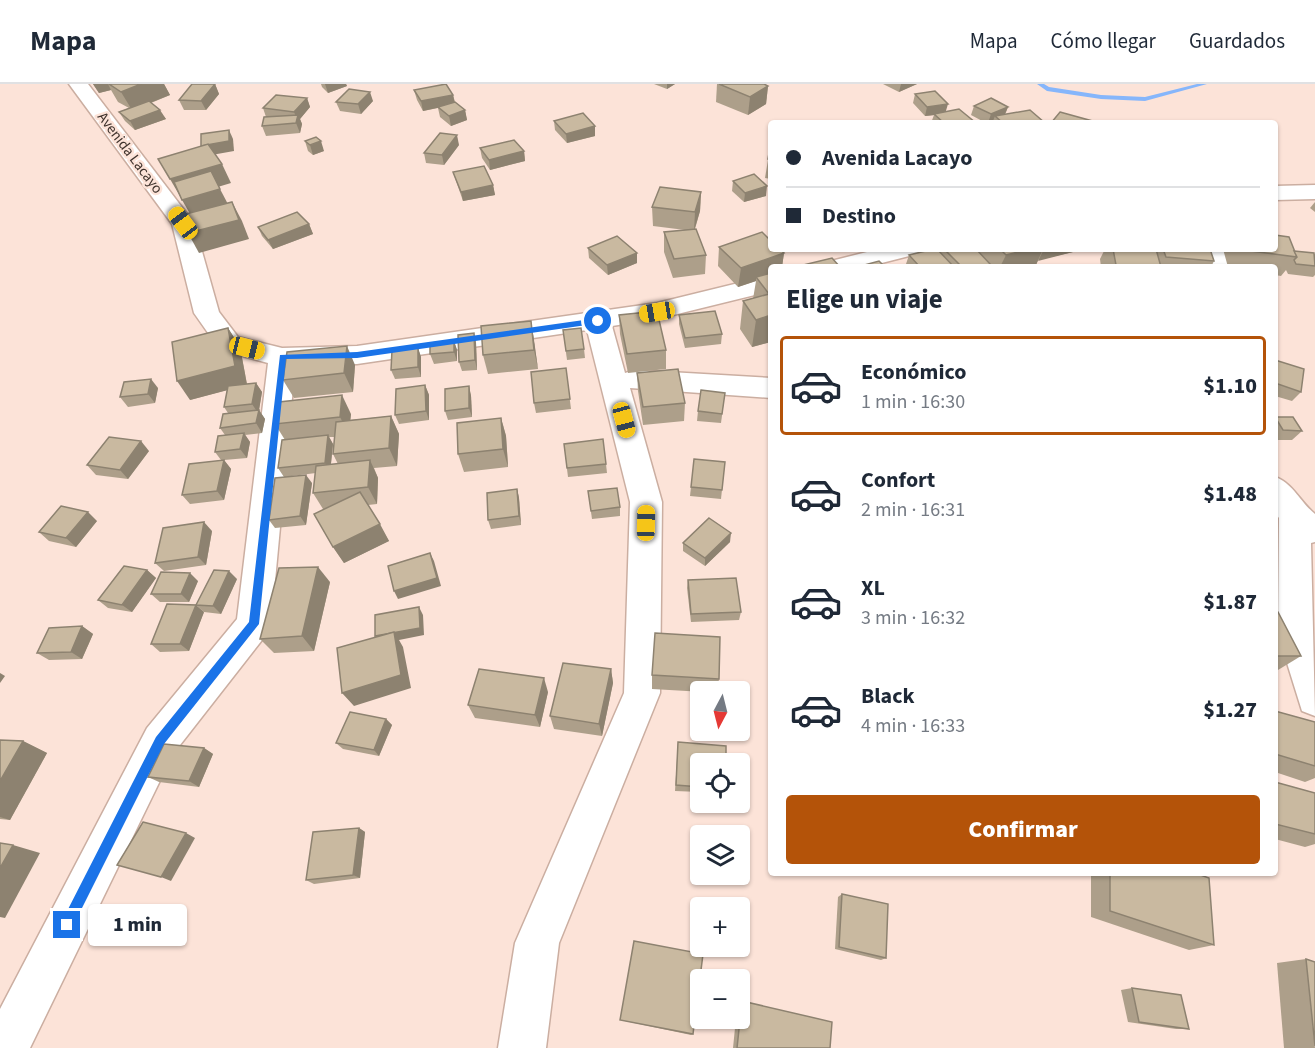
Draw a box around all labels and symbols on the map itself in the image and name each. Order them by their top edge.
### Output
street label: Avenida Lacayo [92,108,168,198]
car [165,203,201,243]
car [638,300,676,324]
route start [584,307,611,334]
car [227,335,267,361]
car [611,400,637,440]
car [637,505,655,541]
north arrow [690,681,750,741]
callout: 1 min [88,904,187,946]
route end [53,911,80,938]

